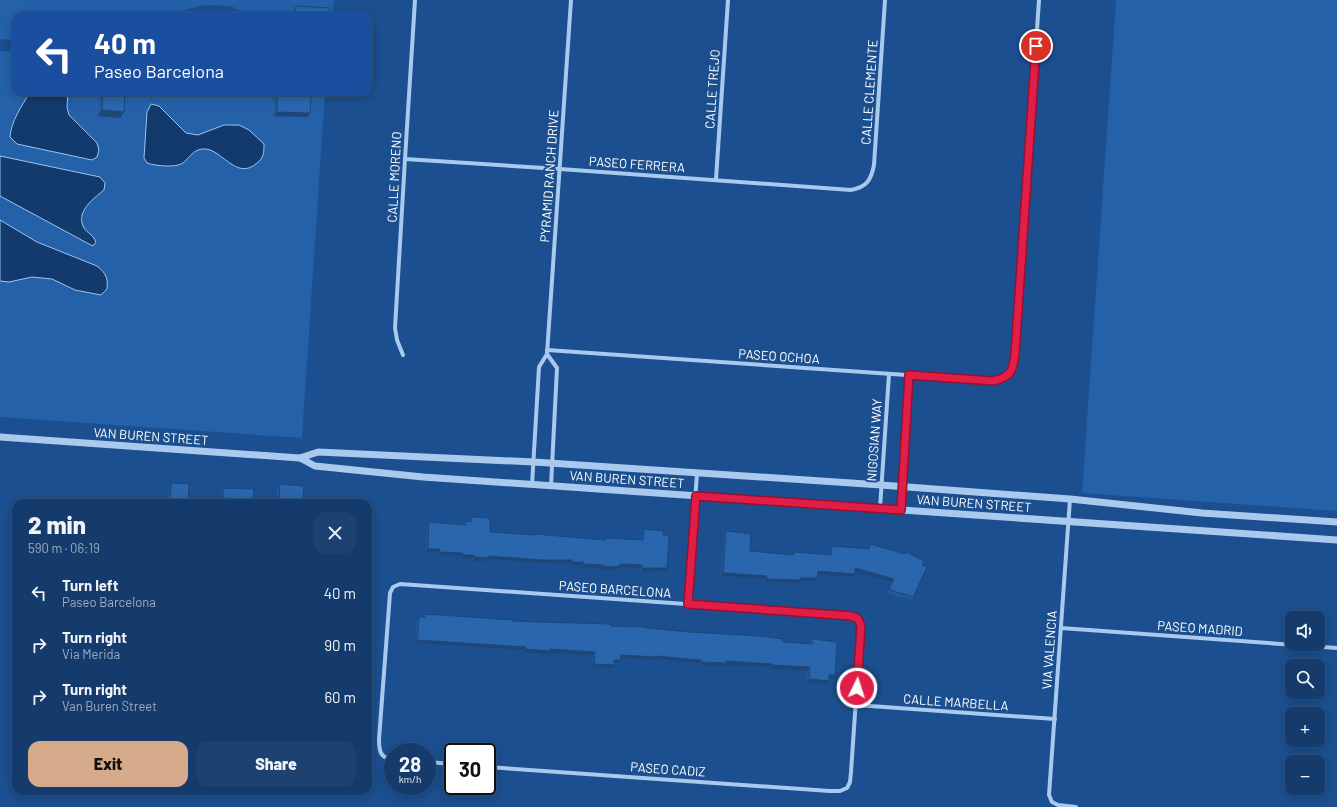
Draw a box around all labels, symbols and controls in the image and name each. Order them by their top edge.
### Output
text: 40 m [94,26,156,60]
icon: left [28,28,80,80]
pin [1019,29,1053,63]
icon: arrive [1025,35,1047,57]
street label: CALLE CLEMENTE [857,39,881,145]
street label: CALLE TREJO [701,49,723,129]
text: Paseo Barcelona [94,60,224,82]
street label: PYRAMID RANCH DRIVE [536,109,562,243]
street label: CALLE MORENO [384,131,404,223]
street label: PASEO FERRERA [588,153,686,175]
street label: PASEO OCHOA [738,345,820,367]
street label: NIGOSIAN WAY [863,398,885,482]
street label: VAN BUREN STREET [93,424,209,448]
street label: VAN BUREN STREET [569,467,685,491]
street label: VAN BUREN STREET [916,491,1032,515]
text: 2 min [28,510,86,539]
button: close [314,512,356,554]
text: 590 m · 06:19 [28,540,100,556]
text: Turn left [62,576,118,594]
street label: PASEO BARCELONA [558,577,672,601]
icon: left [28,582,50,604]
text: 40 m [324,584,356,602]
text: Paseo Barcelona [62,594,156,610]
street label: VIA VALENCIA [1038,610,1060,690]
map controls [1285,611,1325,795]
button: sound [1285,611,1325,651]
street label: PASEO MADRID [1157,617,1243,639]
text: Turn right [62,628,127,646]
icon: right [28,634,50,656]
text: 90 m [324,636,356,654]
text: Via Merida [62,646,120,662]
button: search [1285,659,1325,699]
position arrow [836,667,878,709]
text: Turn right [62,680,127,698]
icon: right [28,686,50,708]
text: 60 m [324,688,356,706]
street label: CALLE MARBELLA [903,690,1009,714]
text: Van Buren Street [62,698,157,714]
button: + [1285,707,1325,747]
button: Exit [28,741,188,787]
button: Share [196,741,356,787]
speed limit sign: 30 [444,743,496,795]
text: 28 [399,752,421,776]
button: − [1285,755,1325,795]
street label: PASEO CADIZ [630,758,706,780]
text: km/h [399,773,421,785]

